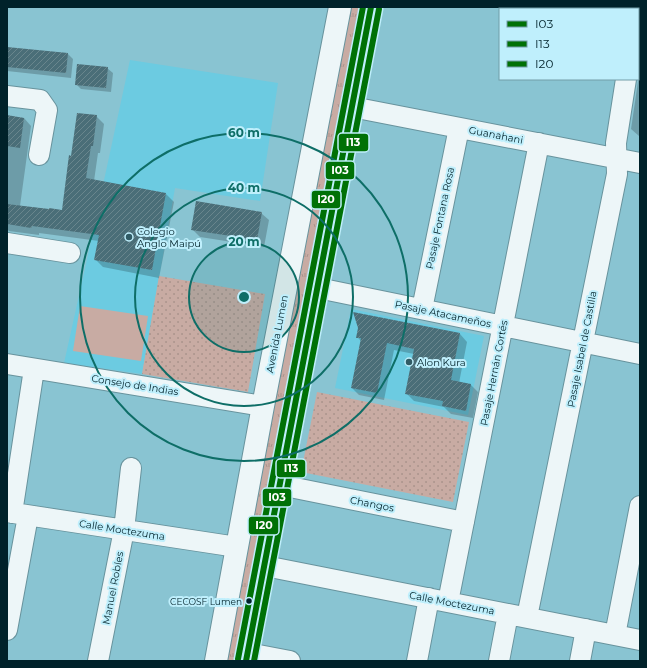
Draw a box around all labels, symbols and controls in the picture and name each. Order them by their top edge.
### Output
legend [499,8,639,80]
text: I03 [535,16,553,31]
text: I13 [535,36,550,51]
text: I20 [535,56,553,71]
street label: Guanahani [468,123,524,147]
text: 60 m [228,125,260,140]
line badge: I13 [338,133,369,152]
text: I13 [346,135,361,149]
line badge: I03 [325,161,355,180]
text: I03 [331,163,349,177]
street label: Pasaje Fontana Rosa [423,166,457,270]
text: 40 m [228,180,260,195]
line badge: I20 [311,190,341,209]
text: I20 [317,192,335,206]
place label: Colegio Anglo Maipú [137,225,201,250]
marker: Colegio Anglo Maipú [124,232,134,242]
text: 20 m [228,234,260,249]
centre of rings [237,290,251,304]
street label: Pasaje Isabel de Castilla [564,290,600,408]
street label: Avenida Lumen [263,294,291,374]
street label: Pasaje Atacameños [394,297,492,331]
street label: Pasaje Hernán Cortés [477,319,511,427]
place label: Alon Kura [417,356,466,369]
marker: Alon Kura [404,357,414,367]
street label: Consejo de Indias [91,372,180,398]
line badge: I13 [276,459,306,478]
text: I13 [284,461,299,475]
line badge: I03 [262,488,292,507]
text: I03 [268,490,286,504]
street label: Changos [349,493,395,515]
line badge: I20 [248,516,279,535]
street label: Calle Moctezuma [78,517,166,543]
text: I20 [255,518,273,532]
street label: Manuel Robles [100,550,126,626]
street label: Calle Moctezuma [408,588,496,618]
place label: CECOSF Lumen [170,596,242,607]
marker: CECOSF Lumen [244,596,254,606]

